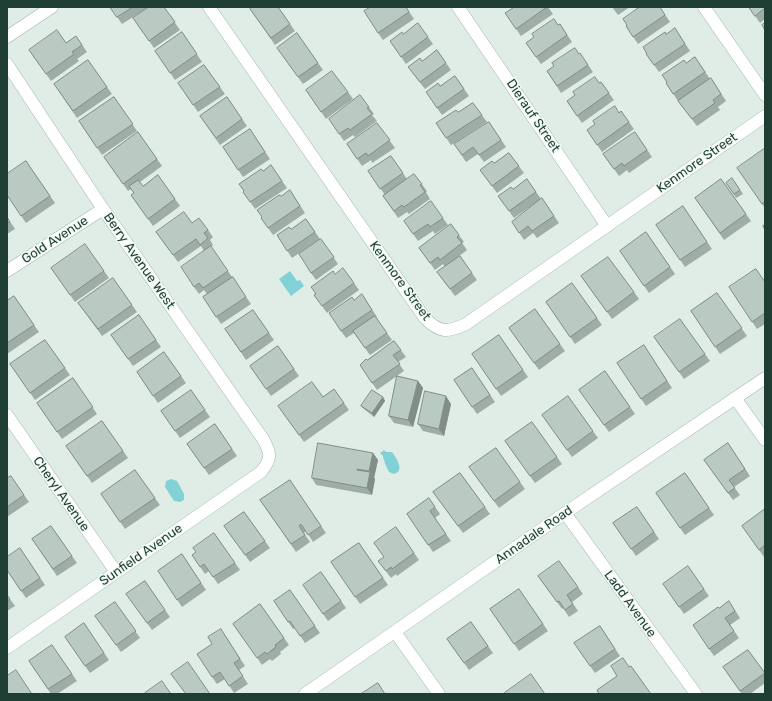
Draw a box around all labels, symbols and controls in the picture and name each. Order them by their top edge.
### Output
street label: Dierauf Street [503,76,563,156]
street label: Kenmore Street [654,130,740,196]
street label: Berry Avenue West [100,210,178,312]
street label: Gold Avenue [19,213,91,267]
street label: Kenmore Street [366,238,434,324]
street label: Cheryl Avenue [29,454,93,534]
street label: Annadale Road [492,503,576,567]
street label: Sunfield Avenue [97,521,185,589]
street label: Ladd Avenue [601,568,659,640]

